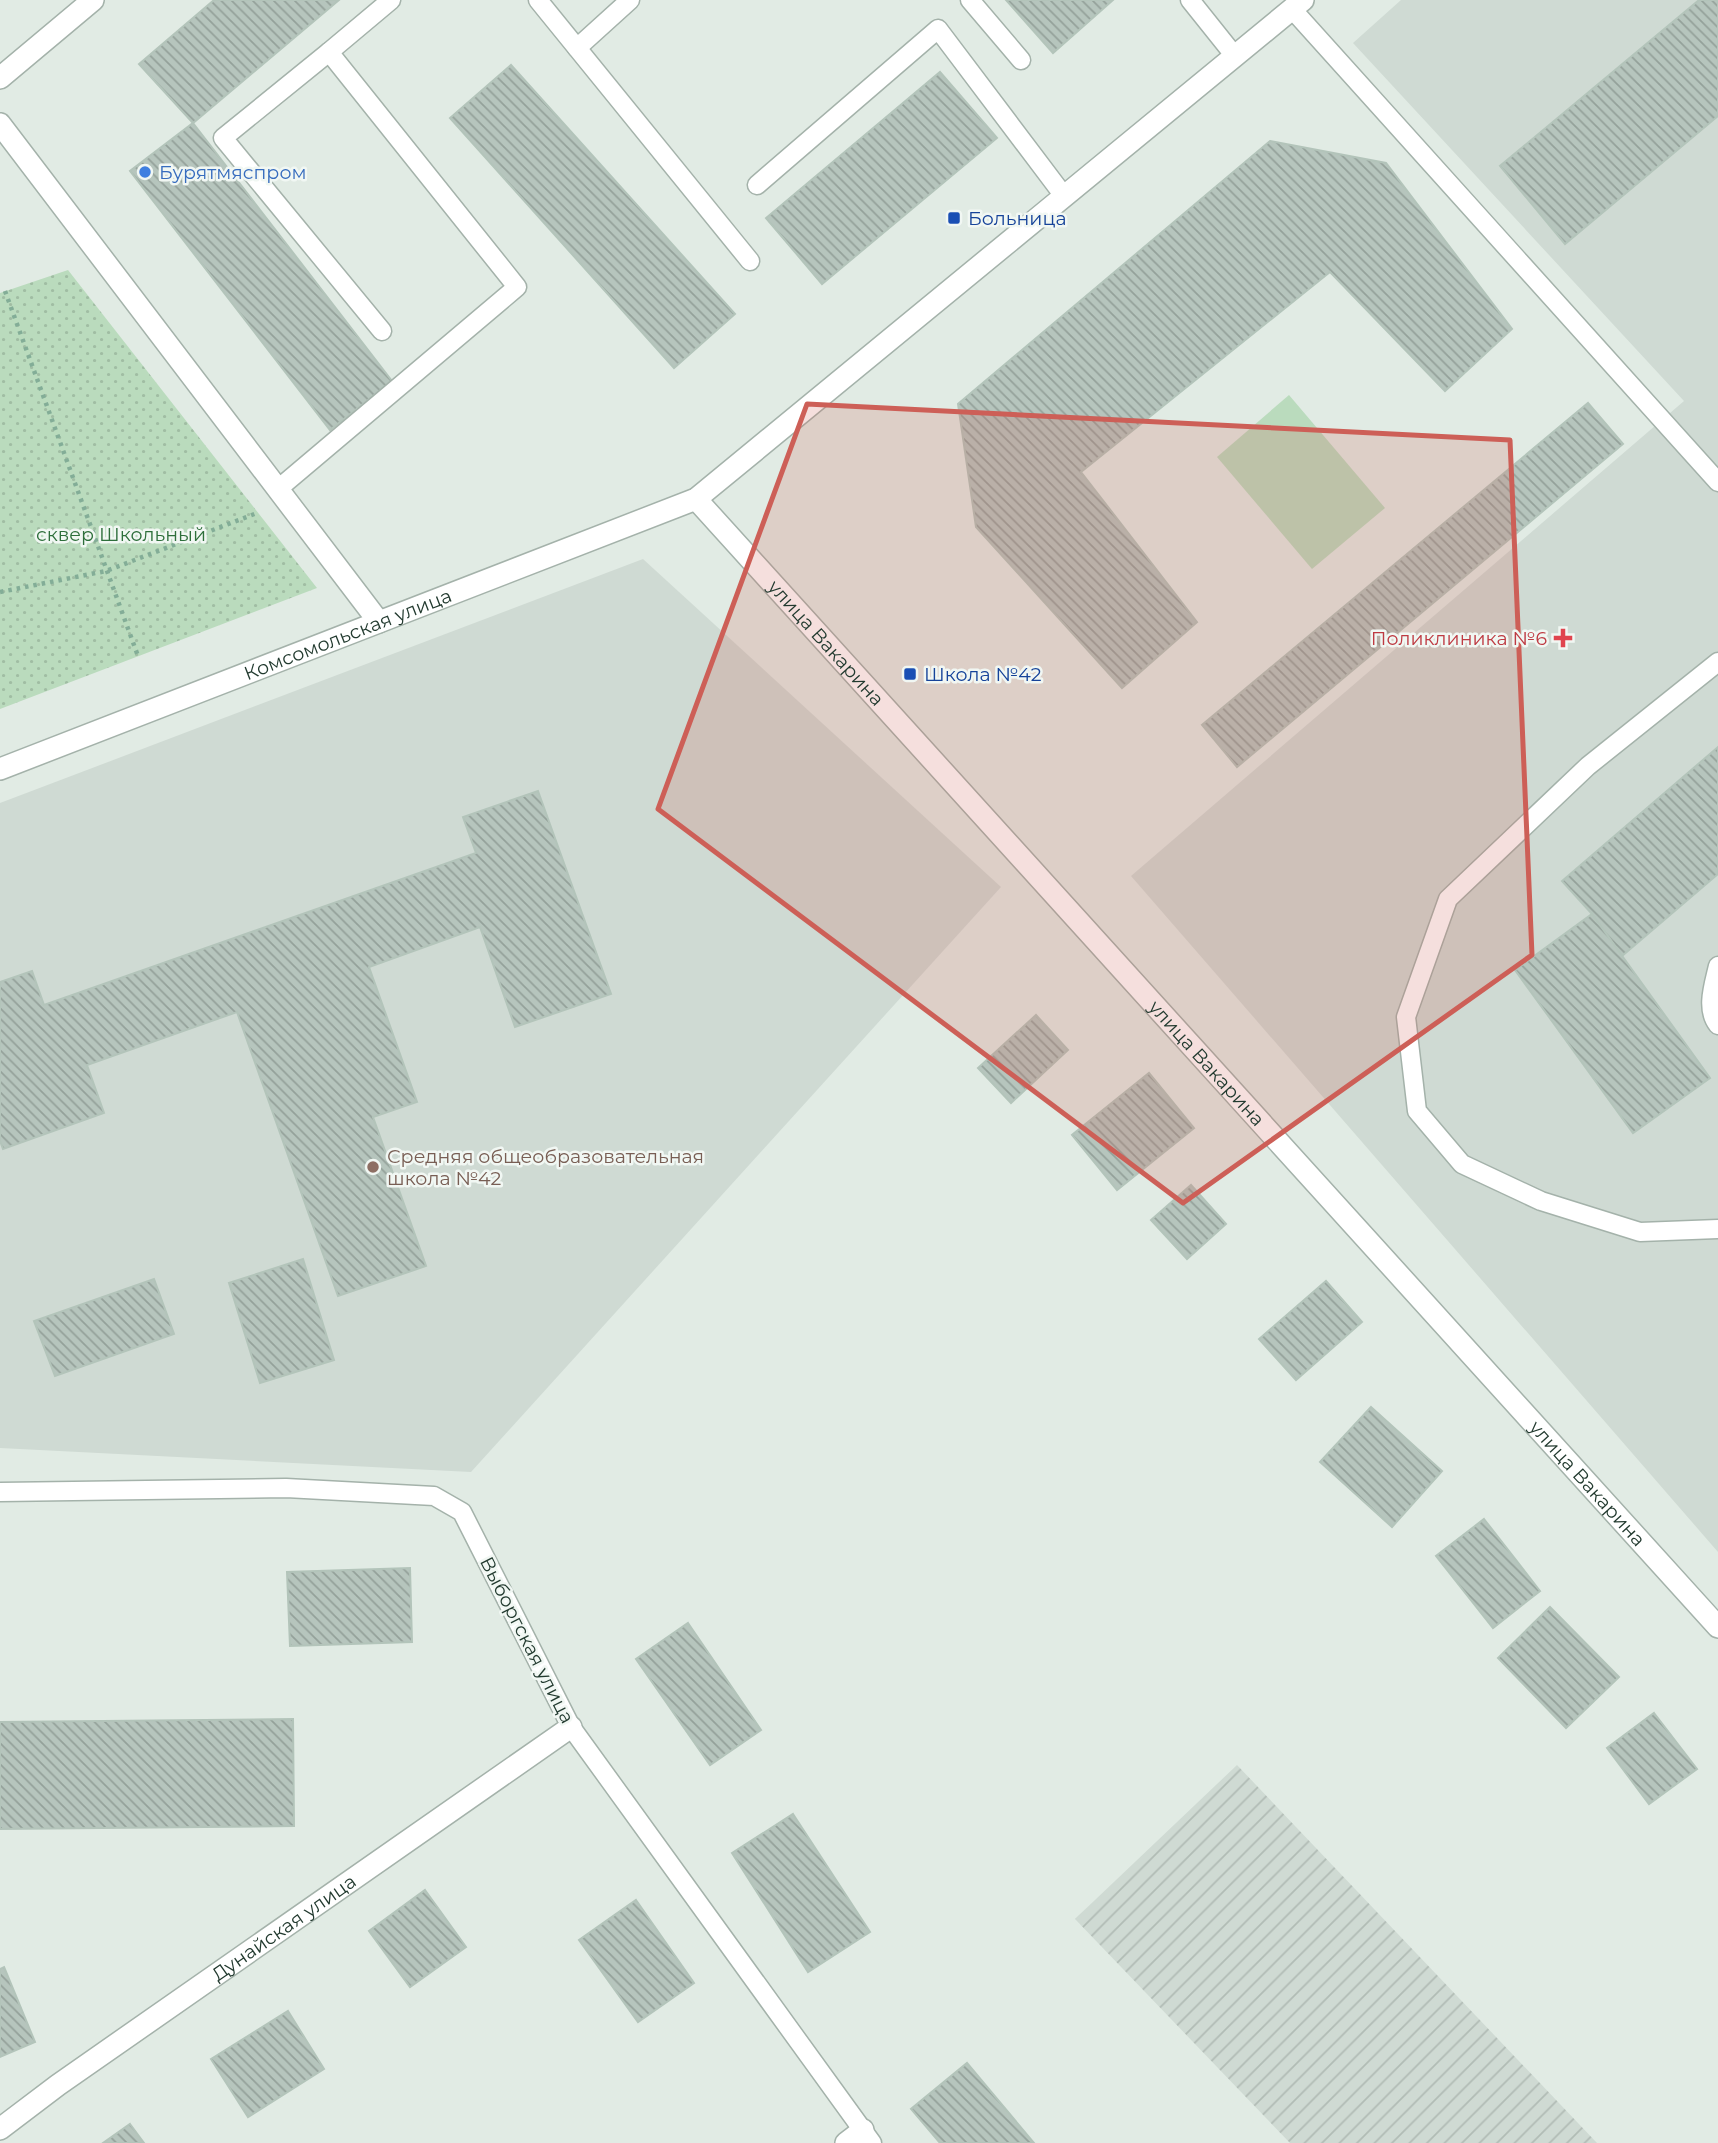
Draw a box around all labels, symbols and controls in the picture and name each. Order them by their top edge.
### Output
place label: Бурятмяспром [159,161,306,184]
marker: Бурятмяспром [137,164,153,180]
place label: Больница [968,207,1067,230]
marker: Больница [946,210,962,226]
park label: сквер Школьный [36,523,206,546]
street label: улица Вакарина [763,574,889,710]
street label: Комсомольская улица [241,583,455,685]
place label: Поликлиника №6 [1371,627,1547,650]
marker: Поликлиника №6 [1553,628,1573,648]
place label: Школа №42 [924,663,1042,686]
marker: Школа №42 [902,666,918,682]
street label: улица Вакарина [1144,995,1270,1131]
place label: Средняя общеобразовательная школа №42 [387,1145,704,1190]
marker: Средняя общеобразовательная школа №42 [365,1159,381,1175]
street label: улица Вакарина [1524,1415,1650,1551]
street label: Выборгская улица [475,1553,579,1727]
street label: Дунайская улица [207,1869,360,1986]

